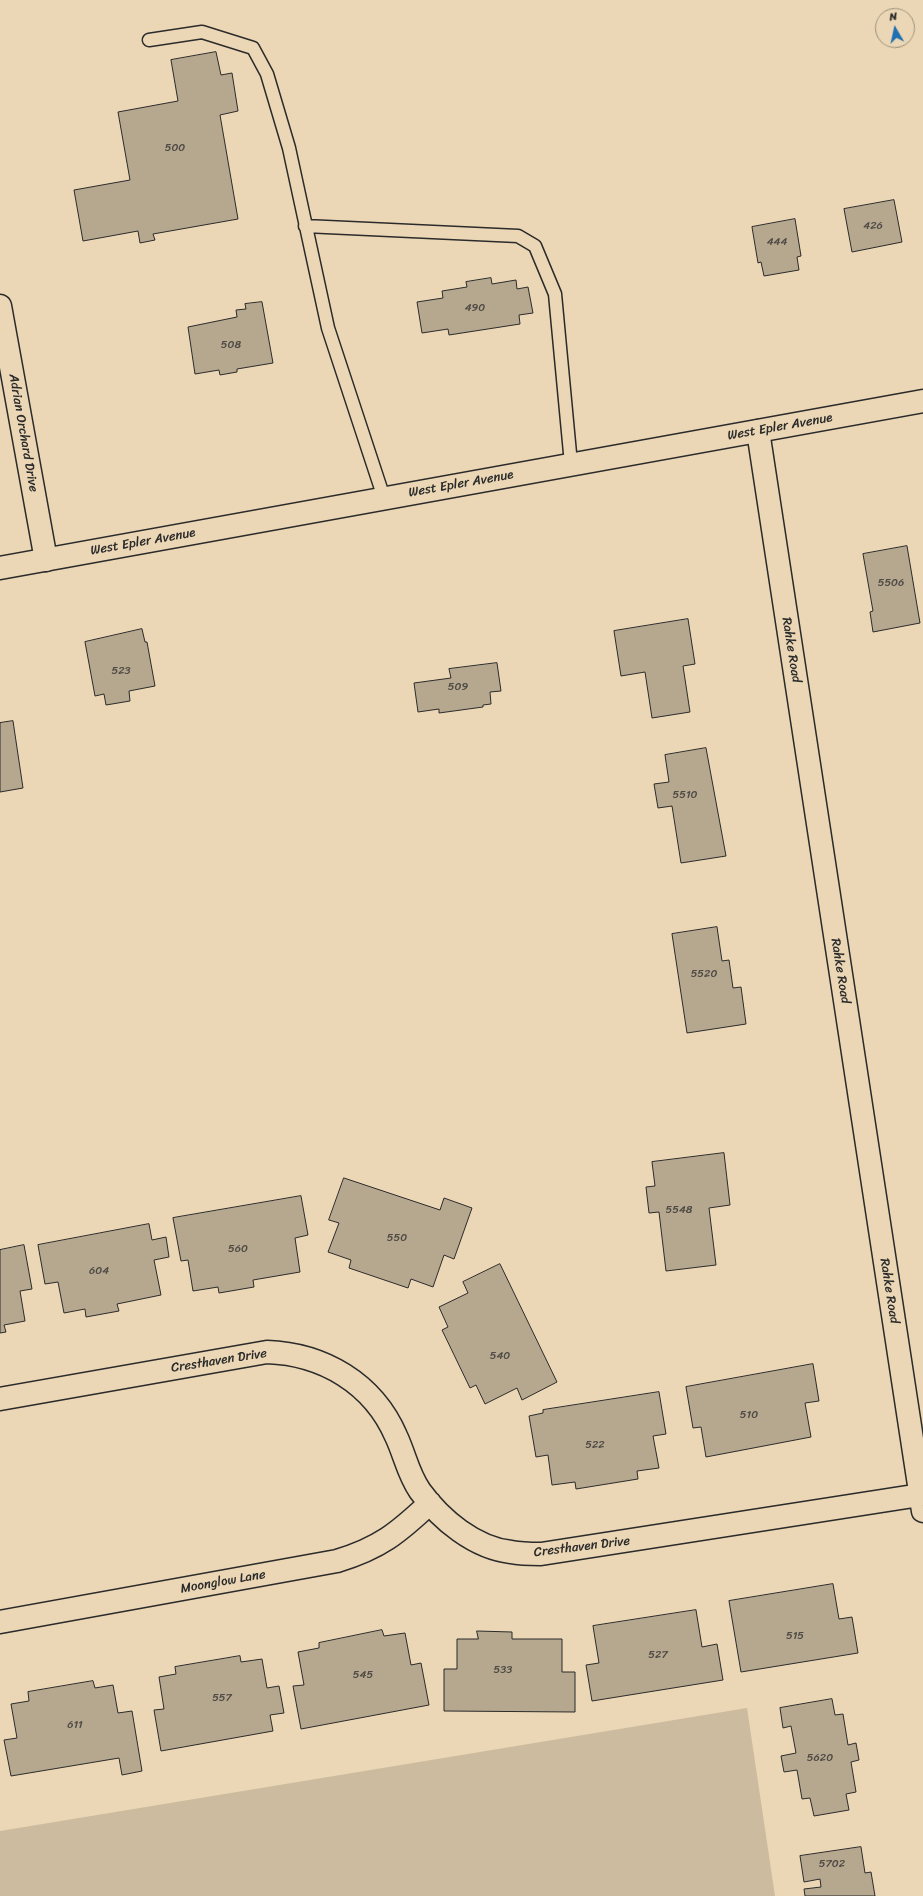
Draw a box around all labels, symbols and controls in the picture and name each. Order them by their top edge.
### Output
text: N [888,7,898,27]
north arrow [875,8,915,48]
house number: 500 [165,141,185,155]
house number: 426 [863,219,883,233]
house number: 444 [767,235,787,249]
house number: 490 [465,301,485,315]
house number: 508 [221,338,241,352]
street label: Adrian Orchard Drive [5,373,41,493]
street label: West Epler Avenue [726,410,834,444]
street label: West Epler Avenue [407,467,515,501]
street label: West Epler Avenue [89,525,197,559]
house number: 5506 [878,576,904,590]
street label: Rahke Road [778,616,804,684]
house number: 523 [111,664,131,678]
house number: 509 [448,680,468,694]
house number: 5510 [672,788,698,802]
street label: Rahke Road [827,937,853,1005]
house number: 5520 [691,967,717,981]
house number: 5548 [666,1203,692,1217]
house number: 550 [387,1231,407,1245]
house number: 560 [228,1242,248,1256]
street label: Rahke Road [876,1257,902,1325]
house number: 604 [89,1264,109,1278]
street label: Cresthaven Drive [170,1346,268,1376]
house number: 540 [490,1349,510,1363]
house number: 510 [740,1408,758,1422]
house number: 522 [585,1438,605,1452]
street label: Cresthaven Drive [533,1533,631,1561]
street label: Moonglow Lane [179,1567,267,1597]
house number: 515 [786,1629,804,1643]
house number: 527 [648,1648,668,1662]
house number: 533 [494,1663,512,1677]
house number: 545 [353,1668,373,1682]
house number: 557 [212,1691,232,1705]
house number: 611 [67,1718,83,1732]
house number: 5620 [807,1751,833,1765]
house number: 5702 [819,1857,845,1871]

